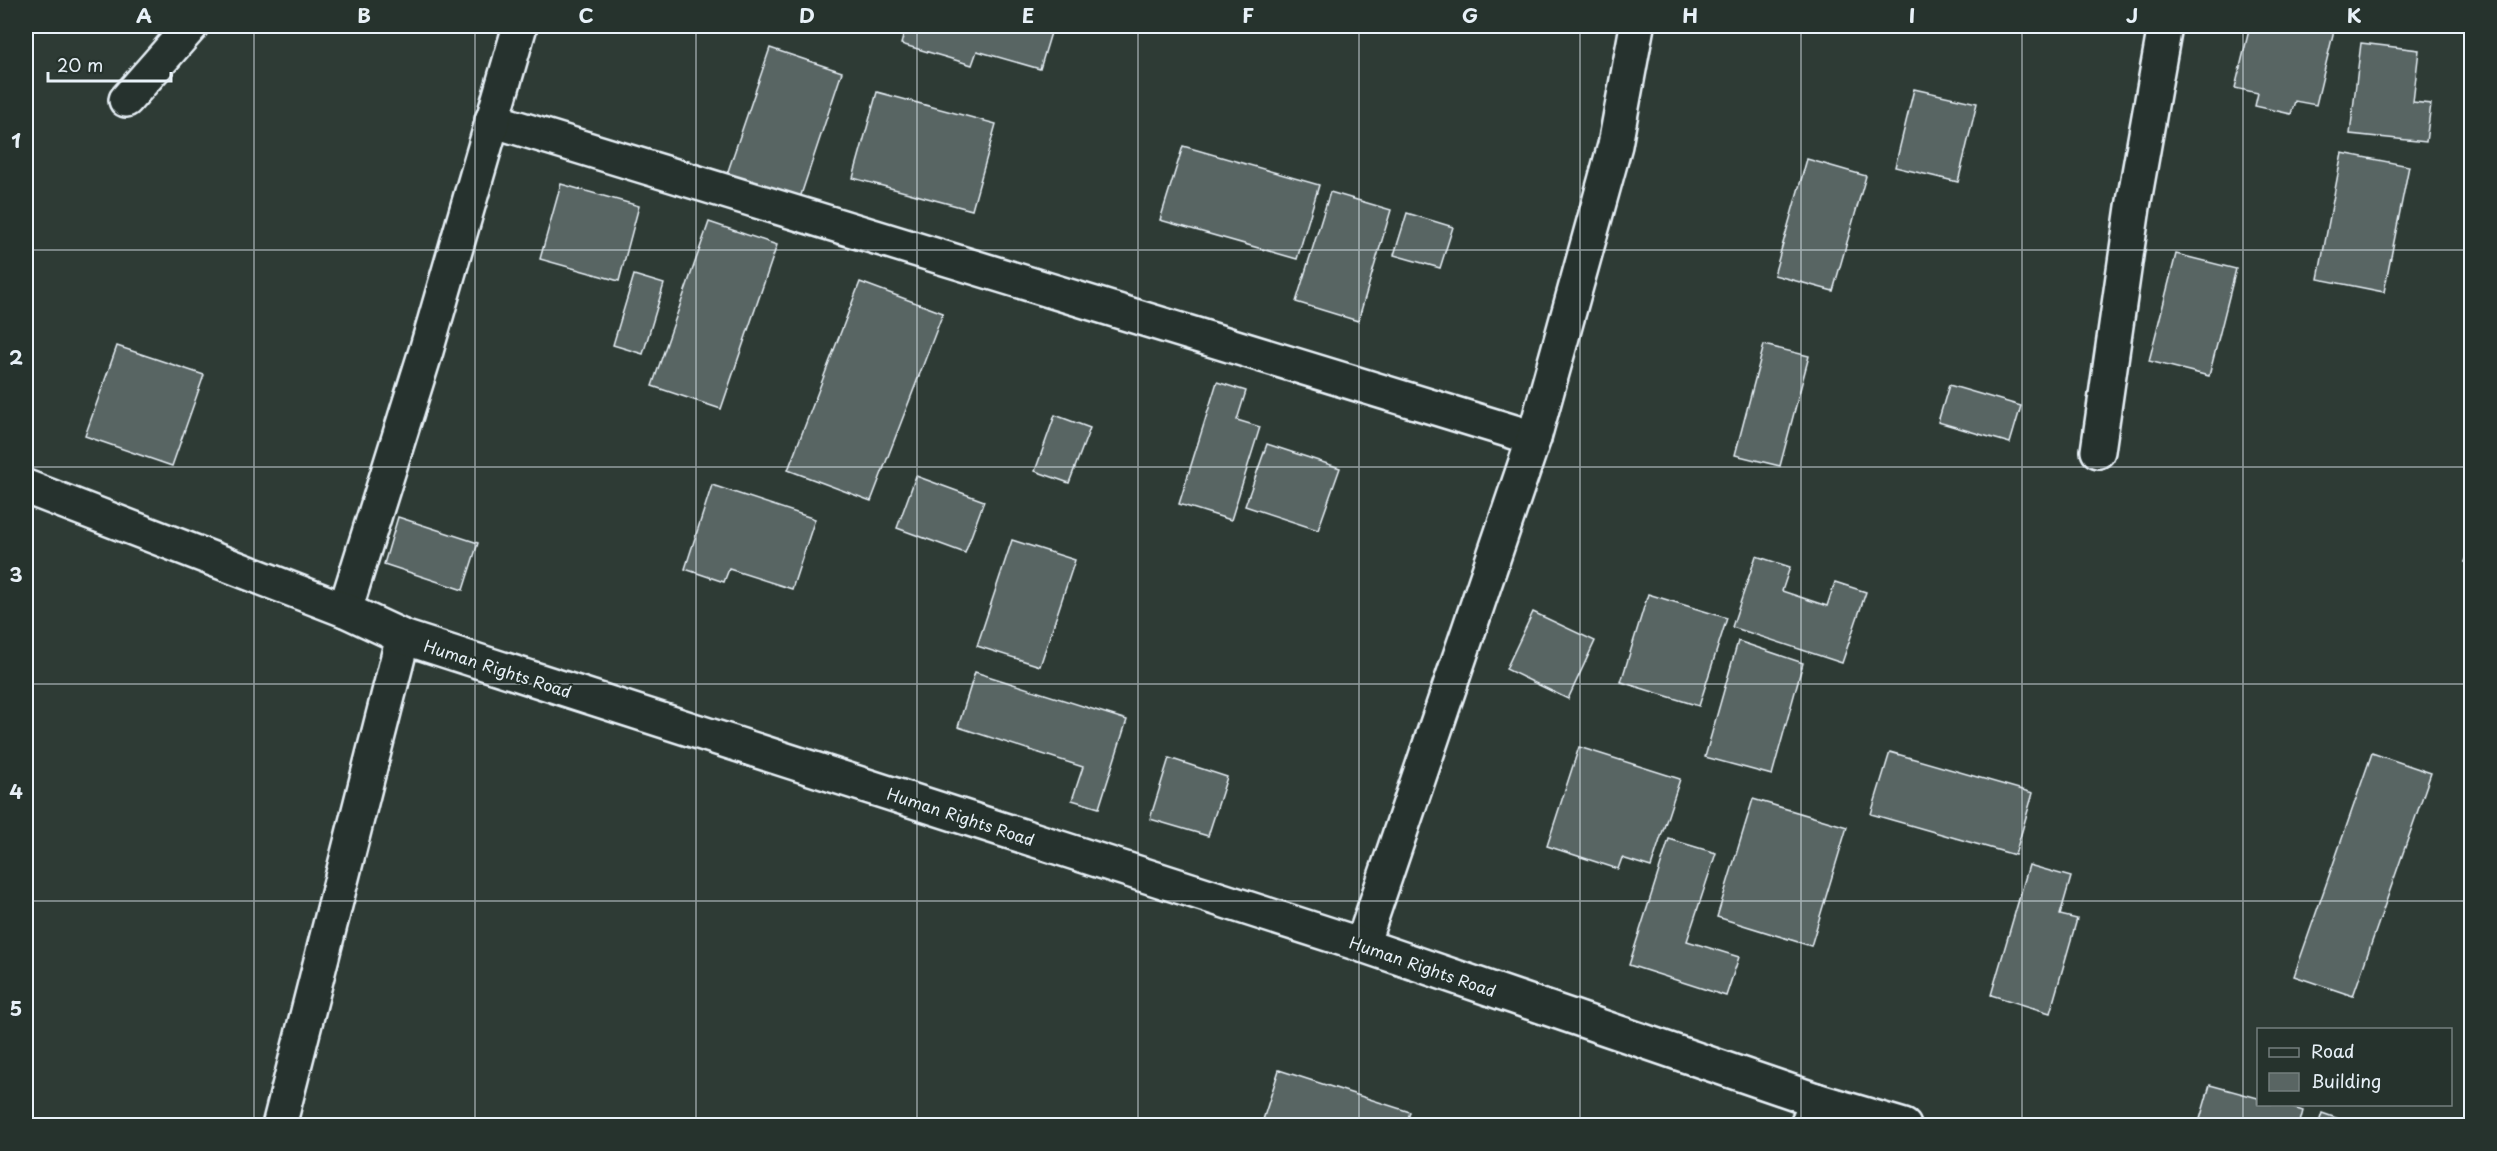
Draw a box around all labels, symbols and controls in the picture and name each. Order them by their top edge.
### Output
text: A [136,0,152,30]
text: B [357,0,371,30]
text: C [578,0,594,30]
text: D [799,0,815,30]
text: E [1022,0,1034,30]
text: F [1242,0,1254,30]
text: G [1462,0,1478,30]
text: H [1682,0,1698,30]
text: I [1909,0,1915,30]
text: J [2126,0,2138,30]
text: K [2347,0,2362,30]
scale bar [48,45,171,83]
text: 20 m [57,51,103,78]
text: 1 [11,125,21,155]
text: 2 [9,342,23,372]
text: 3 [9,559,23,589]
street label: Human Rights Road [421,633,575,703]
text: 4 [9,776,23,806]
street label: Human Rights Road [884,781,1038,851]
street label: Human Rights Road [1346,930,1500,1002]
text: 5 [10,993,22,1023]
legend [2257,1028,2452,1106]
text: Road [2311,1037,2355,1064]
text: Building [2311,1067,2381,1094]

